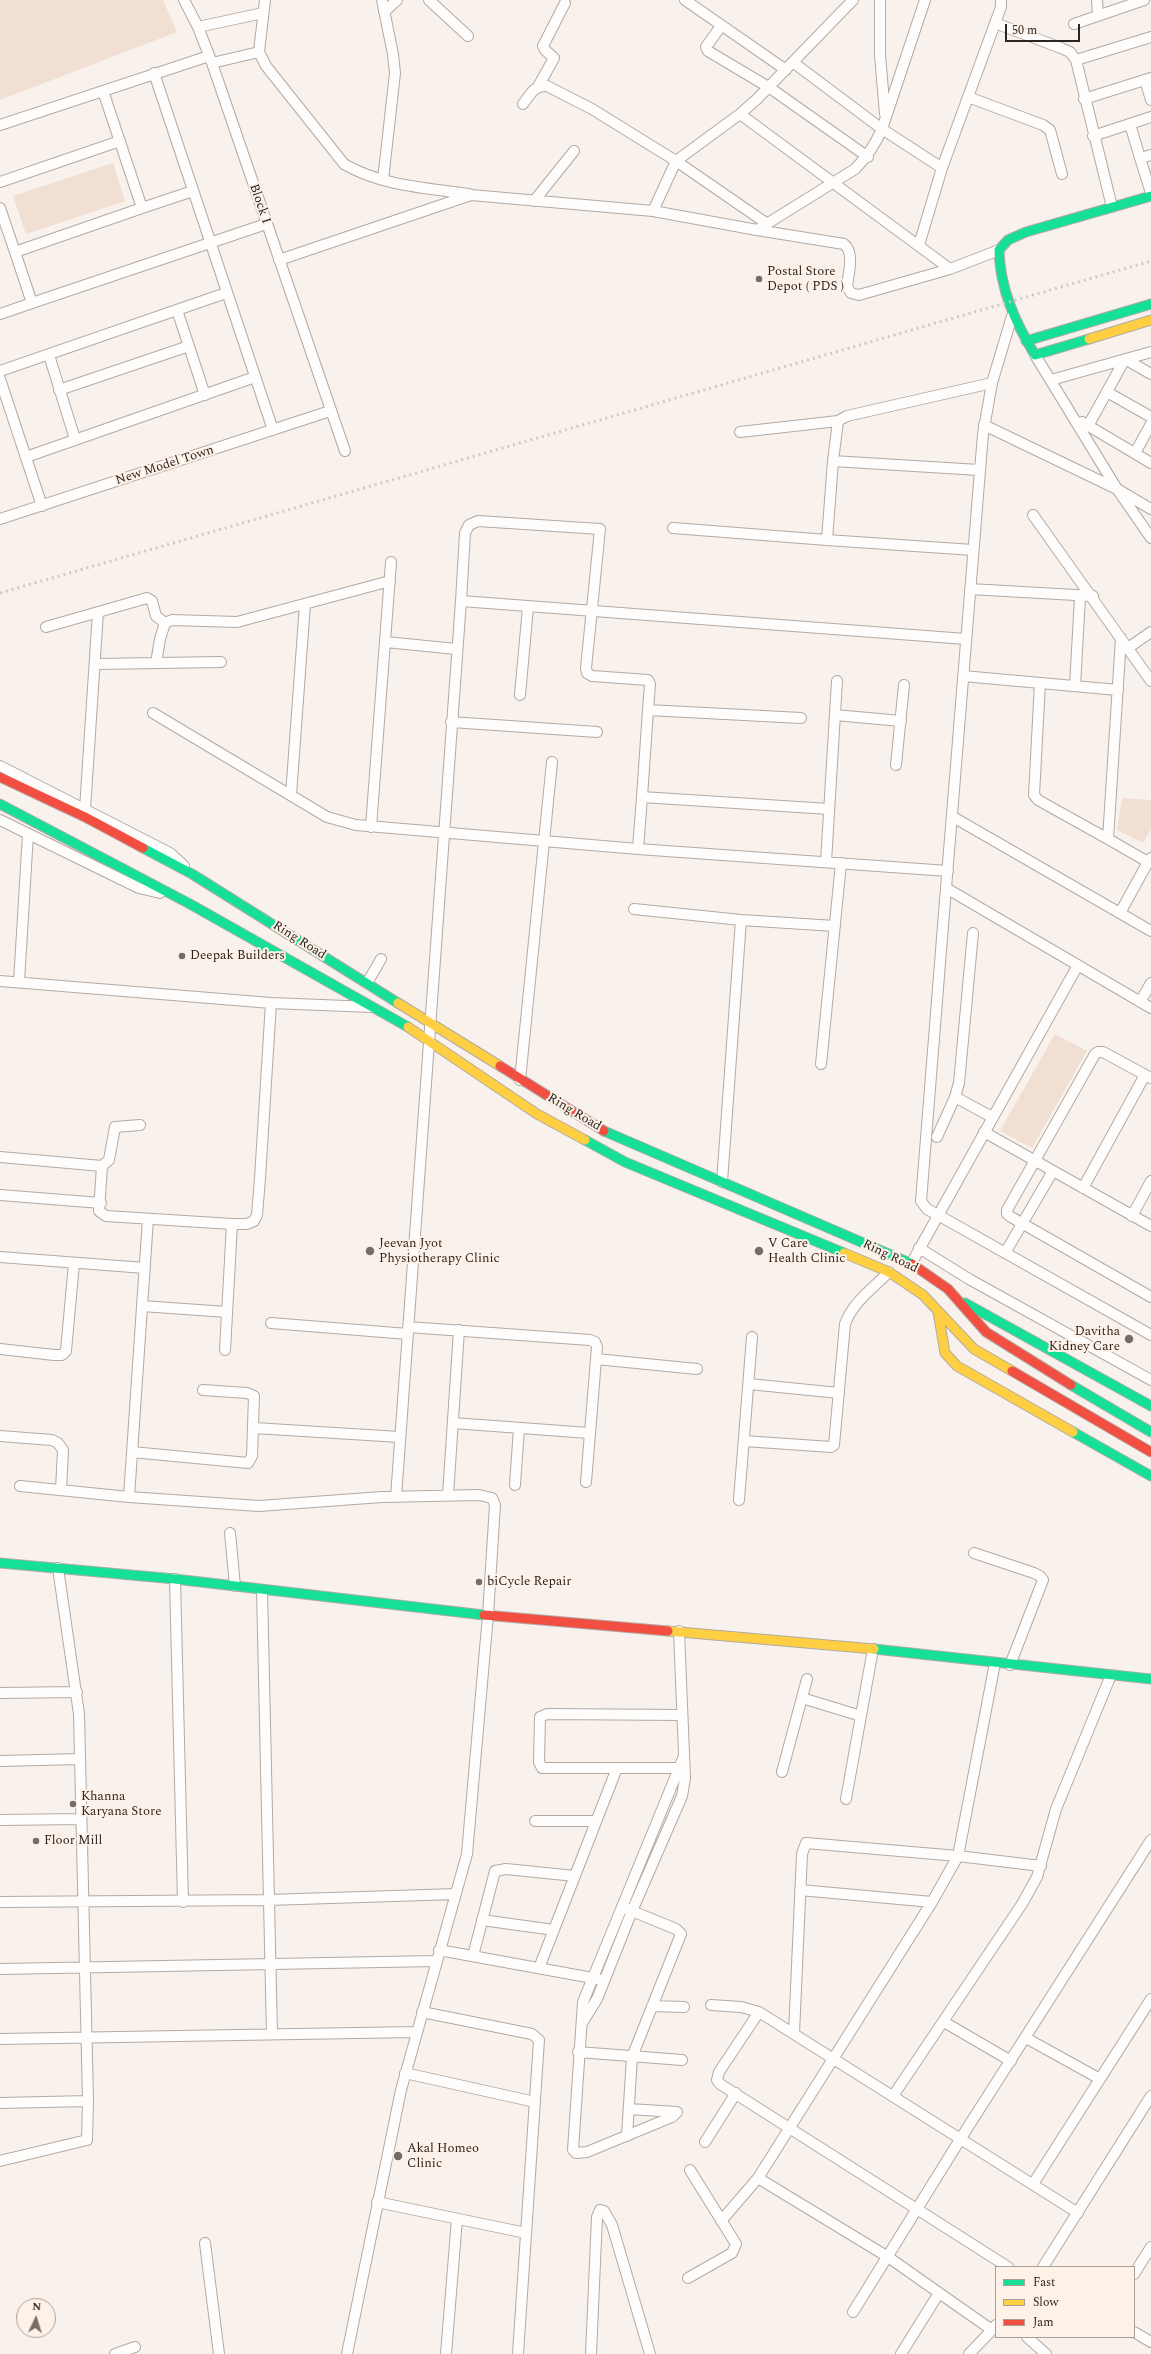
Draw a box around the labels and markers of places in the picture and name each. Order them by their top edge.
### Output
place label: Postal Store Depot ( PDS ) [767,264,844,295]
marker: Postal Store Depot ( PDS ) [754,274,764,284]
place label: Deepak Builders [190,948,285,964]
marker: Deepak Builders [177,951,187,961]
place label: Jeevan Jyot Physiotherapy Clinic [379,1236,500,1267]
place label: V Care Health Clinic [768,1236,846,1267]
marker: Jeevan Jyot Physiotherapy Clinic [364,1245,376,1257]
marker: V Care Health Clinic [753,1245,765,1257]
place label: Davitha Kidney Care [1049,1324,1120,1355]
marker: Davitha Kidney Care [1123,1333,1135,1345]
place label: biCycle Repair [487,1574,572,1590]
marker: biCycle Repair [474,1577,484,1587]
place label: Khanna Karyana Store [81,1789,161,1820]
marker: Khanna Karyana Store [68,1799,78,1809]
place label: Floor Mill [44,1833,102,1849]
marker: Floor Mill [31,1836,41,1846]
place label: Akal Homeo Clinic [407,2141,479,2172]
marker: Akal Homeo Clinic [392,2150,404,2162]

